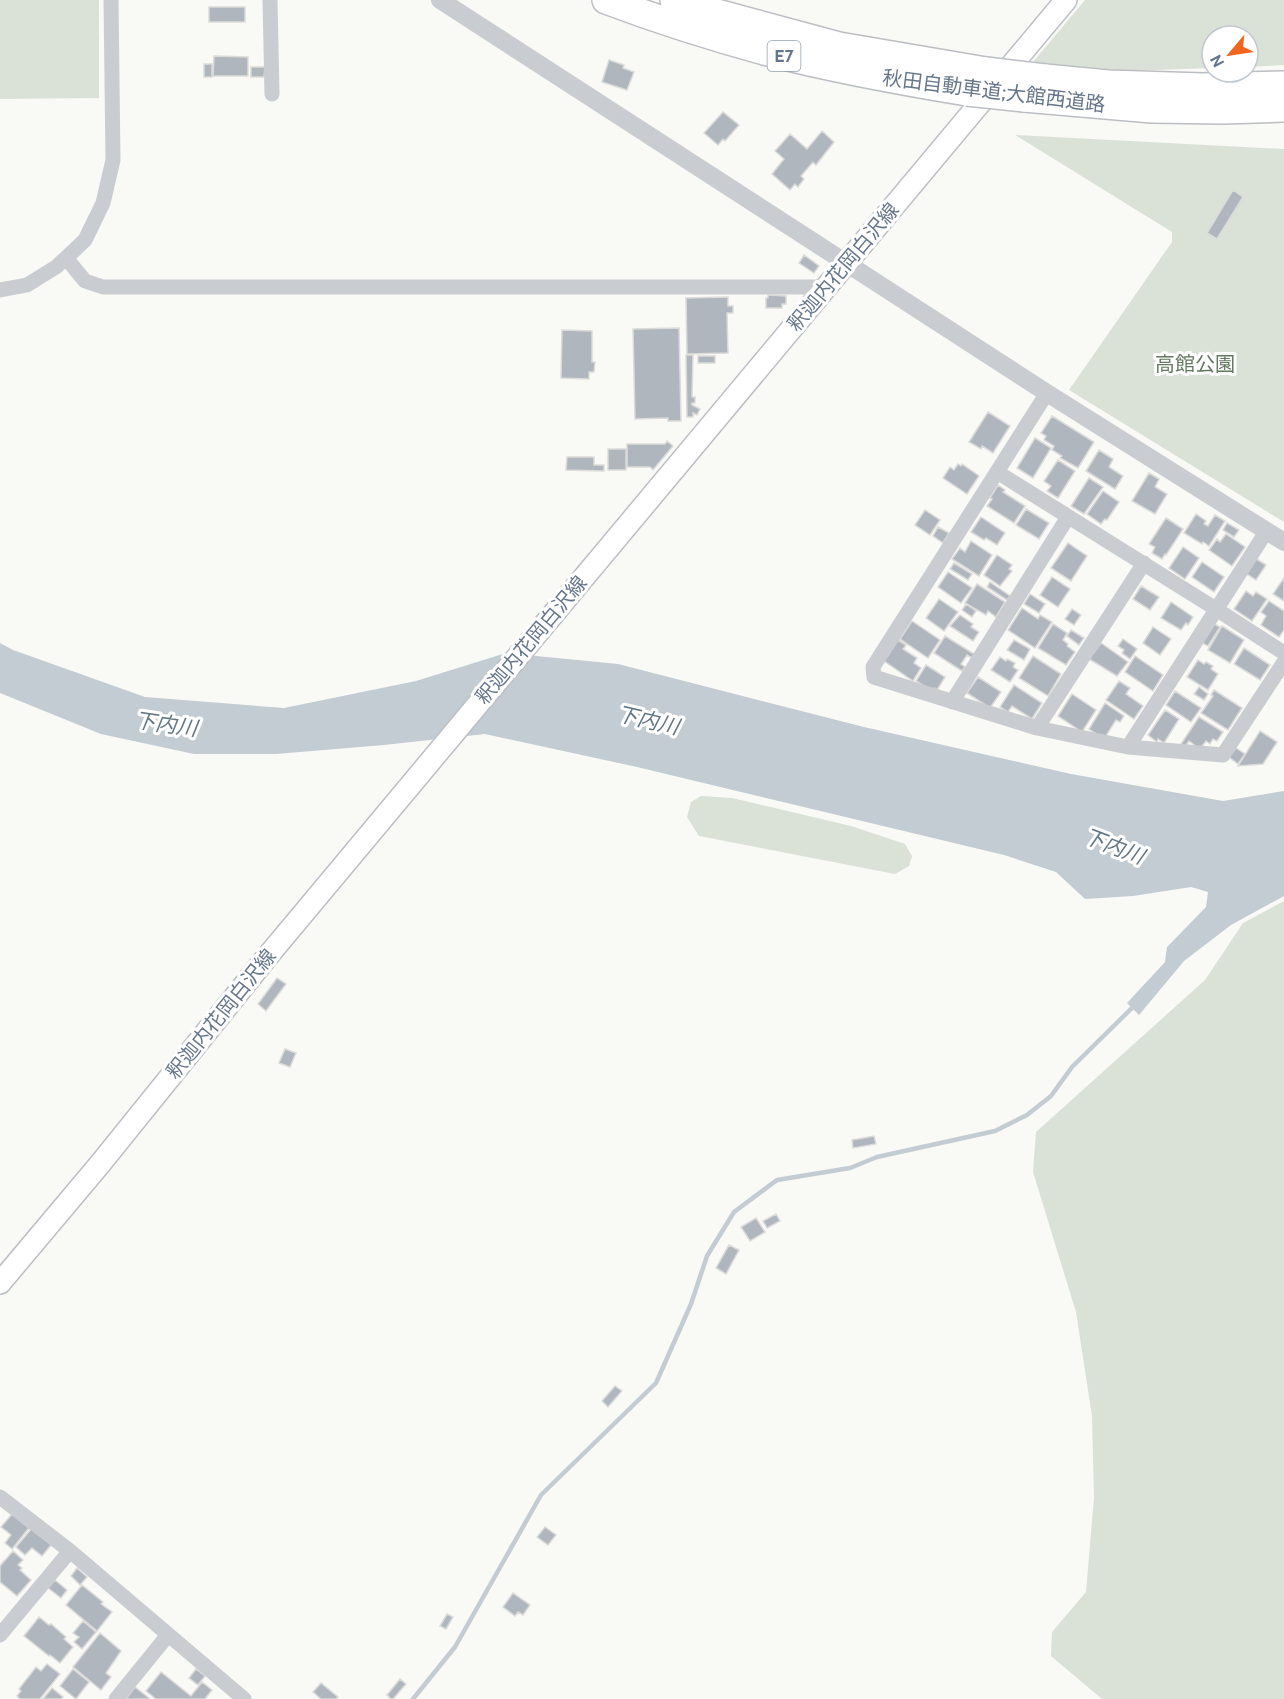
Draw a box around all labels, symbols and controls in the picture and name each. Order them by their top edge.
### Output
north arrow [1200,24,1260,84]
road number: E7 [768,41,800,71]
text: N [1206,51,1228,71]
street label: 秋田自動車道;大館西道路 [881,65,1107,117]
street label: 釈迦内花岡白沢線 [782,198,904,336]
park label: 高館公園 [1155,352,1235,376]
street label: 釈迦内花岡白沢線 [470,571,592,709]
water label: 下内川 [614,701,683,740]
water label: 下内川 [133,707,201,741]
water label: 下内川 [1080,823,1150,870]
street label: 釈迦内花岡白沢線 [161,944,281,1084]

